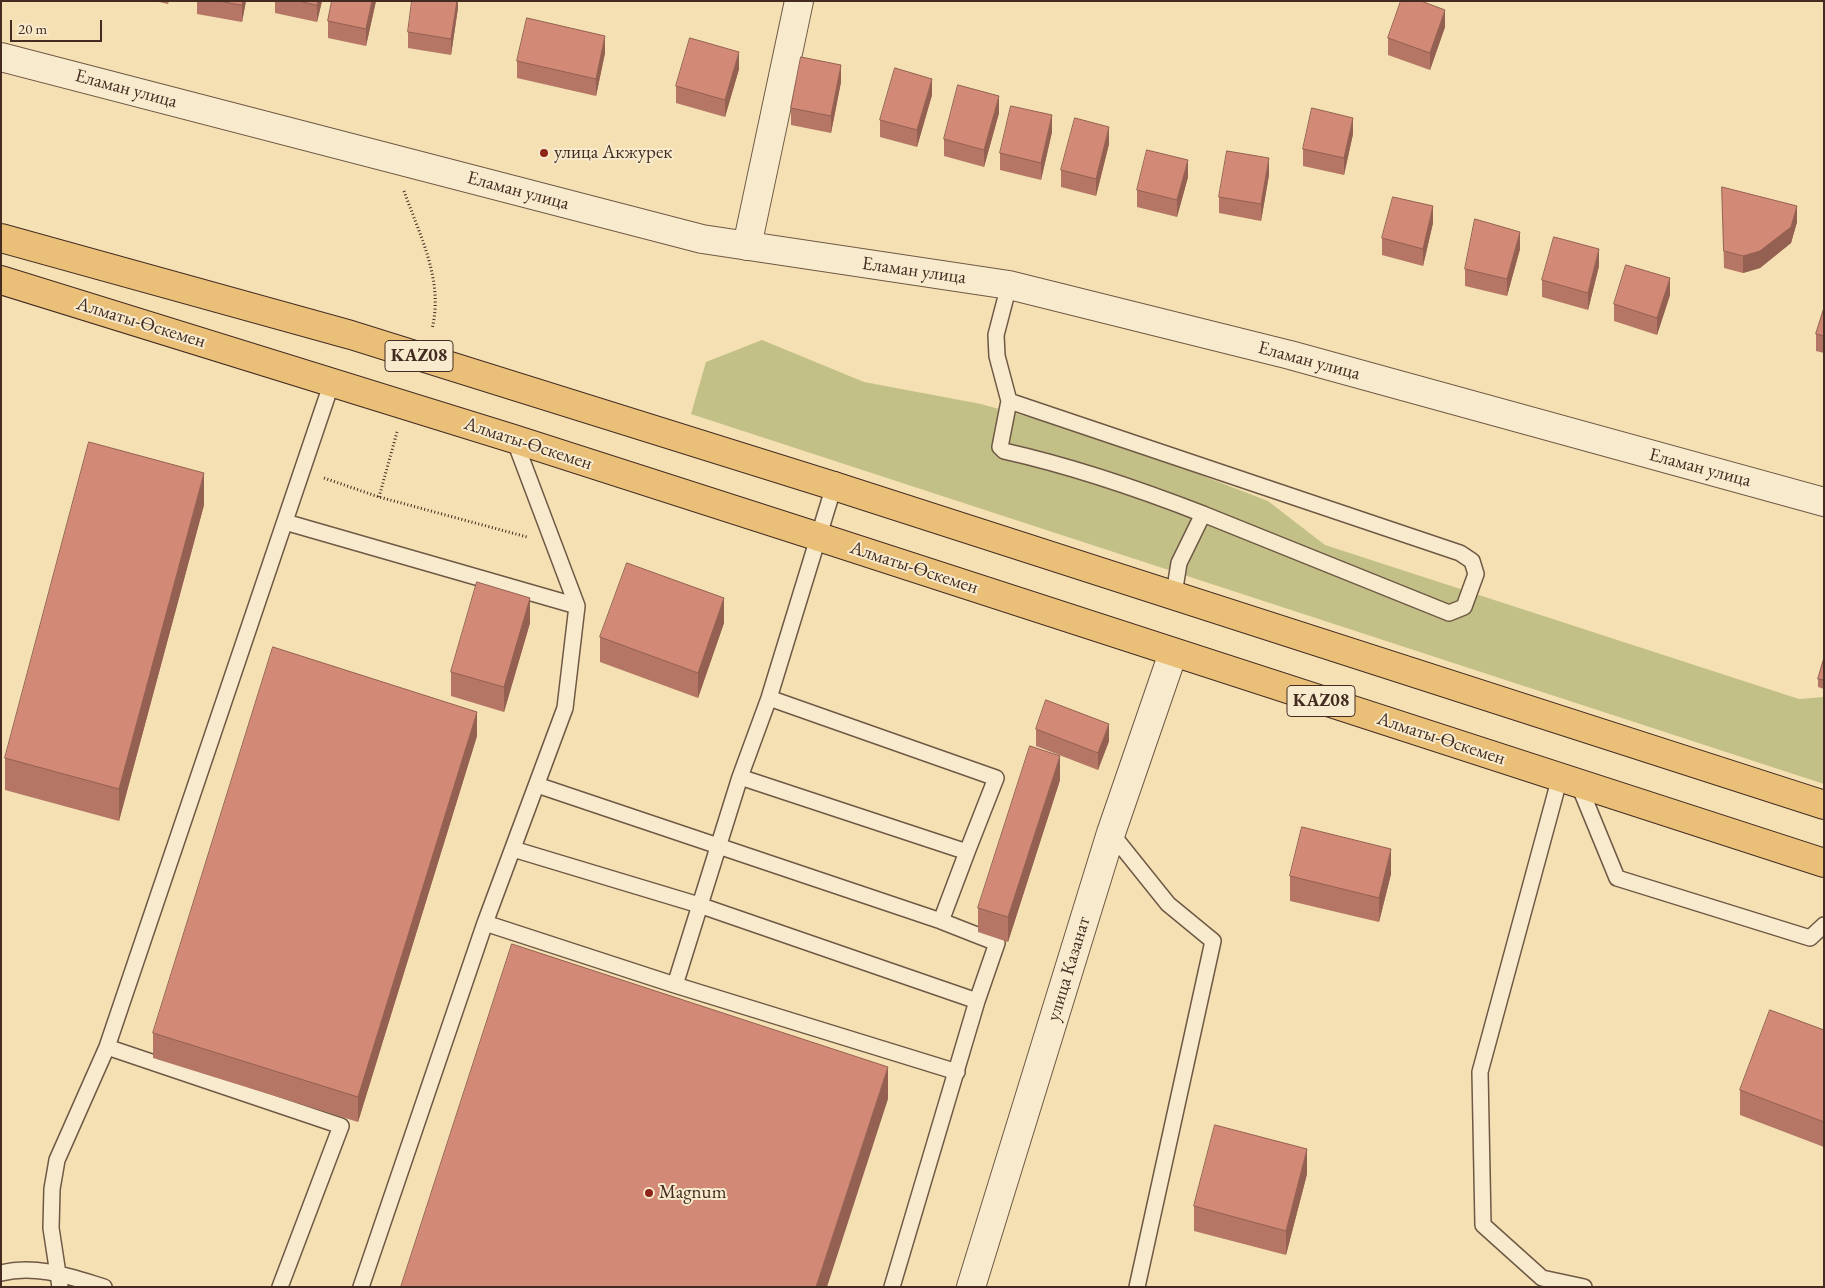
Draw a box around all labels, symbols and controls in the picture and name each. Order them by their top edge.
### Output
scale bar [12,10,105,42]
text: 20 m [18,19,47,38]
street label: Еламан улица [72,64,180,114]
place label: улица Акжурек [554,142,672,164]
marker: улица Акжурек [538,147,550,159]
street label: Еламан улица [464,166,572,216]
street label: Еламан улица [860,252,968,290]
street label: Алматы-Өскемен [74,293,208,353]
street label: Еламан улица [1255,336,1363,386]
road number: KAZ08 [385,341,453,372]
street label: Алматы-Өскемен [461,413,595,475]
street label: Еламан улица [1646,443,1754,493]
street label: Алматы-Өскемен [847,537,981,599]
road number: KAZ08 [1287,686,1355,716]
street label: Алматы-Өскемен [1374,708,1508,770]
street label: улица Казанат [1042,914,1096,1024]
place label: Magnum [659,1182,726,1204]
marker: Magnum [643,1187,655,1199]

